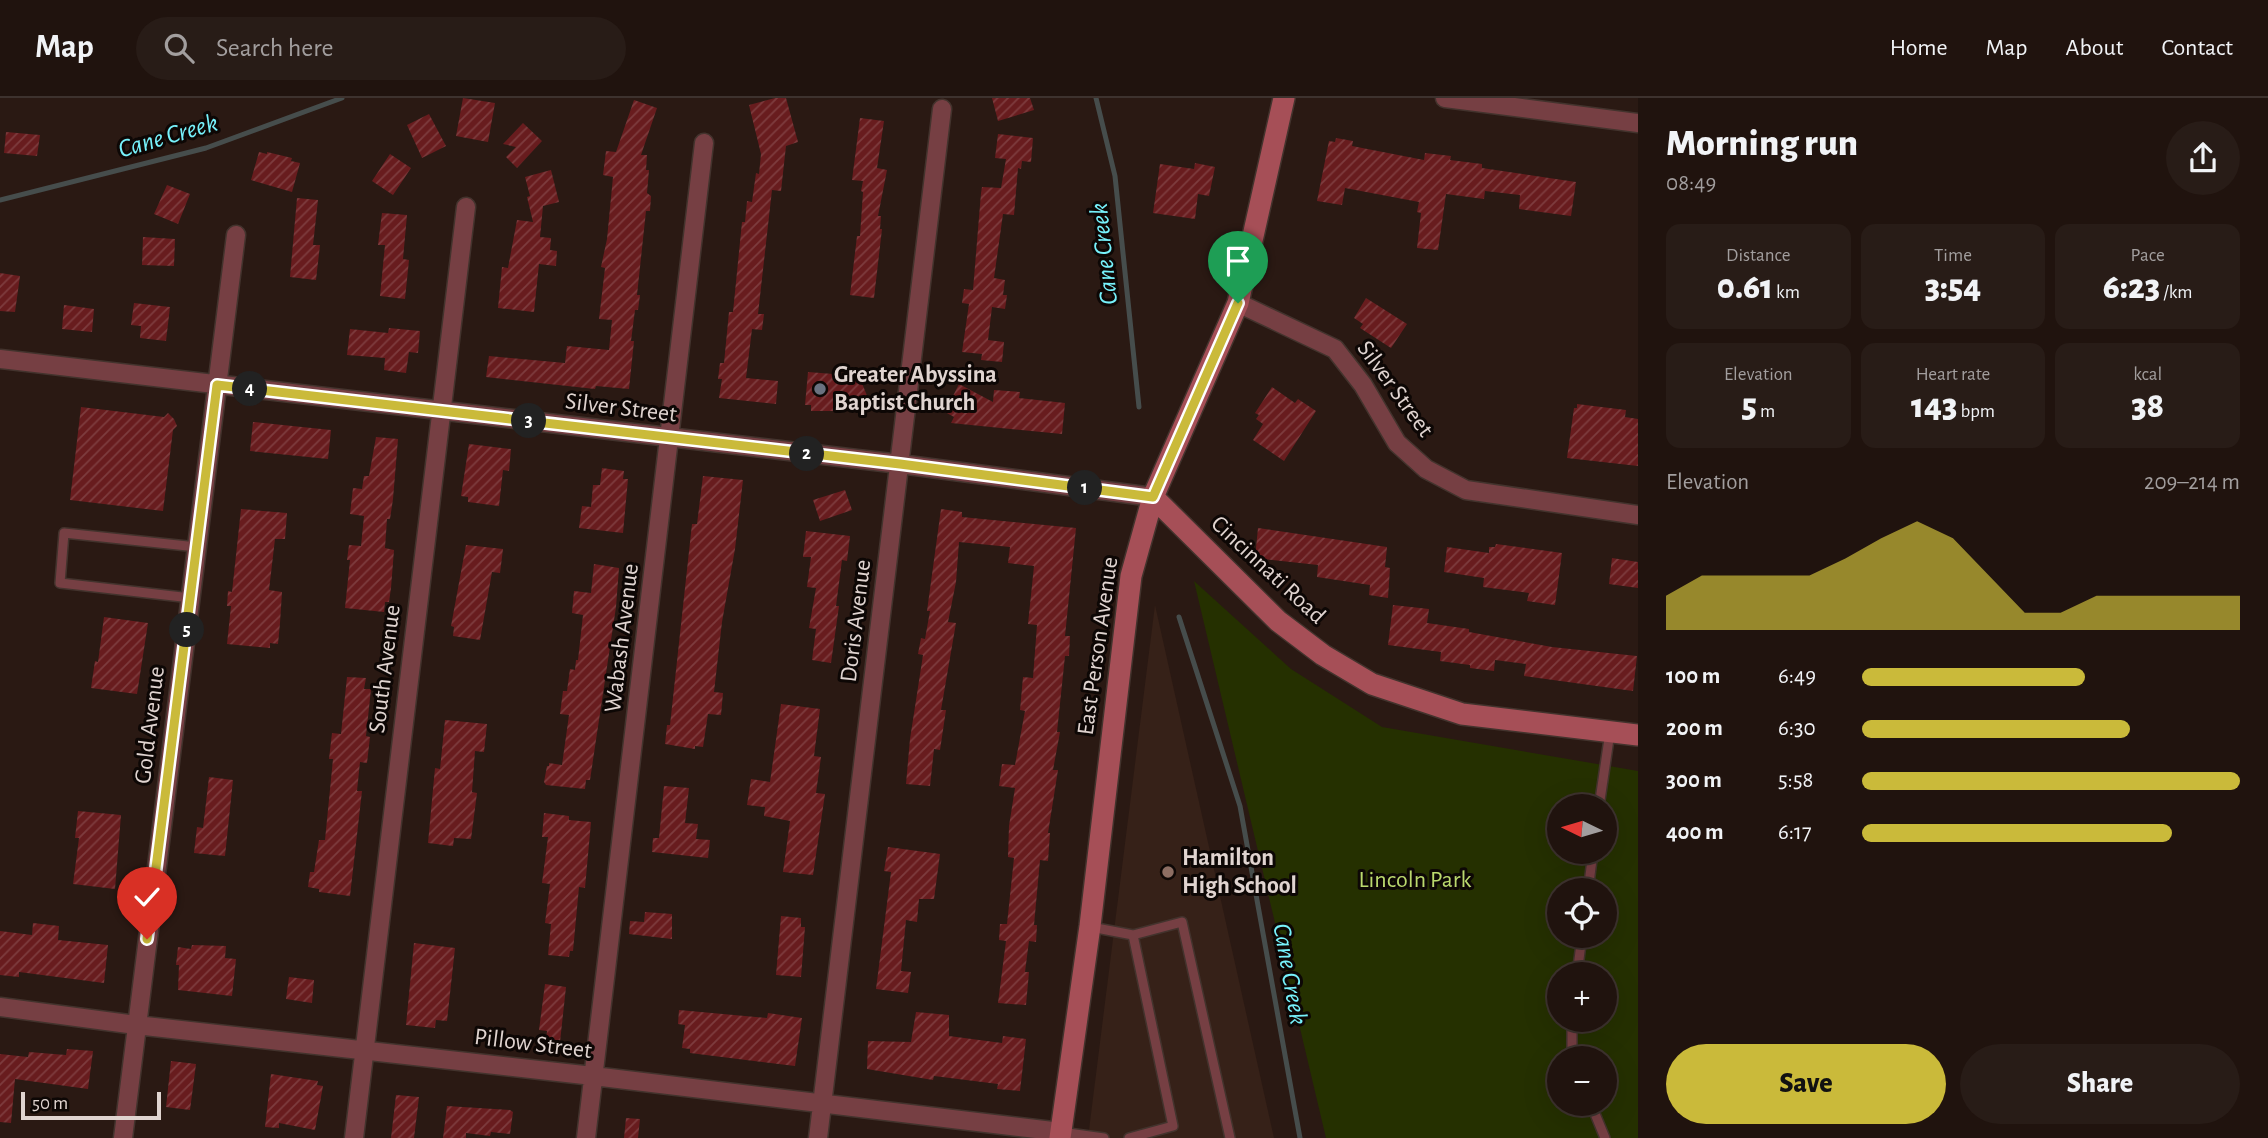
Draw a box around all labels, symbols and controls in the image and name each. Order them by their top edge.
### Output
search box [136,17,626,80]
icon: search [160,29,198,67]
text: Map [35,31,94,64]
text: Search here [216,35,334,61]
text: Home [1890,36,1948,60]
text: Map [1986,36,2028,60]
text: About [2066,36,2123,60]
text: Contact [2161,36,2233,60]
water label: Cane Creek [115,109,221,163]
button: share [2166,121,2240,195]
text: Morning run [1666,125,1858,163]
text: 08:49 [1666,172,1716,195]
water label: Cane Creek [1086,202,1122,306]
pin [1208,231,1268,303]
icon: arrive [1219,242,1257,280]
text: Distance [1726,246,1791,265]
text: Time [1934,246,1972,265]
text: Pace [2131,246,2165,265]
text: 0.61 [1717,270,1773,305]
text: 3:54 [1925,270,1981,305]
text: 6:23 [2103,270,2160,305]
text: km [1773,283,1800,302]
text: /km [2160,283,2193,302]
street label: Silver Street [1352,337,1438,442]
place label: Greater Abyssina Baptist Church [834,363,997,415]
text: Elevation [1724,365,1793,384]
text: Heart rate [1916,365,1990,384]
text: kcal [2133,365,2162,384]
pin: 4 [232,372,268,406]
text: 4 [245,379,254,398]
marker: Greater Abyssina Baptist Church [812,381,828,397]
street label: Silver Street [564,389,678,427]
text: 5 [1741,389,1757,424]
text: 143 [1911,389,1957,424]
text: 38 [2131,389,2164,424]
text: m [1757,402,1775,421]
text: bpm [1957,402,1995,421]
pin: 3 [512,404,546,438]
text: 3 [524,411,533,430]
pin: 2 [790,436,824,472]
text: 2 [802,444,811,463]
pin: 1 [1068,470,1102,506]
text: Elevation [1666,471,1749,494]
text: 209–214 m [2144,471,2240,494]
text: 1 [1081,478,1088,497]
street label: Cincinnati Road [1206,511,1330,629]
street label: East Person Avenue [1074,555,1122,737]
street label: Doris Avenue [837,558,875,684]
street label: Wabash Avenue [601,562,643,714]
street label: South Avenue [365,604,405,734]
pin: 5 [170,612,204,648]
text: 5 [182,620,191,639]
street label: Gold Avenue [131,665,169,785]
text: 100 m [1666,665,1720,688]
text: 6:49 [1778,665,1816,688]
text: 200 m [1666,717,1723,740]
text: 6:30 [1778,717,1816,740]
text: 300 m [1666,769,1722,792]
text: 5:58 [1778,769,1813,792]
north arrow [1547,794,1617,864]
map controls [1547,794,1617,1116]
text: 400 m [1666,821,1724,844]
text: 6:17 [1778,821,1812,844]
place label: Hamilton High School [1182,846,1297,898]
marker: Hamilton High School [1160,864,1176,880]
pin [117,867,177,939]
park label: Lincoln Park [1359,868,1471,892]
icon: check [128,878,166,916]
button: locate [1547,878,1617,948]
water label: Cane Creek [1268,921,1312,1027]
button: + [1547,962,1617,1032]
street label: Pillow Street [473,1025,593,1063]
button: Save [1666,1044,1946,1124]
button: Share [1960,1044,2240,1124]
button: − [1547,1046,1617,1116]
scale bar [21,1089,161,1121]
text: 50 m [32,1094,68,1113]

